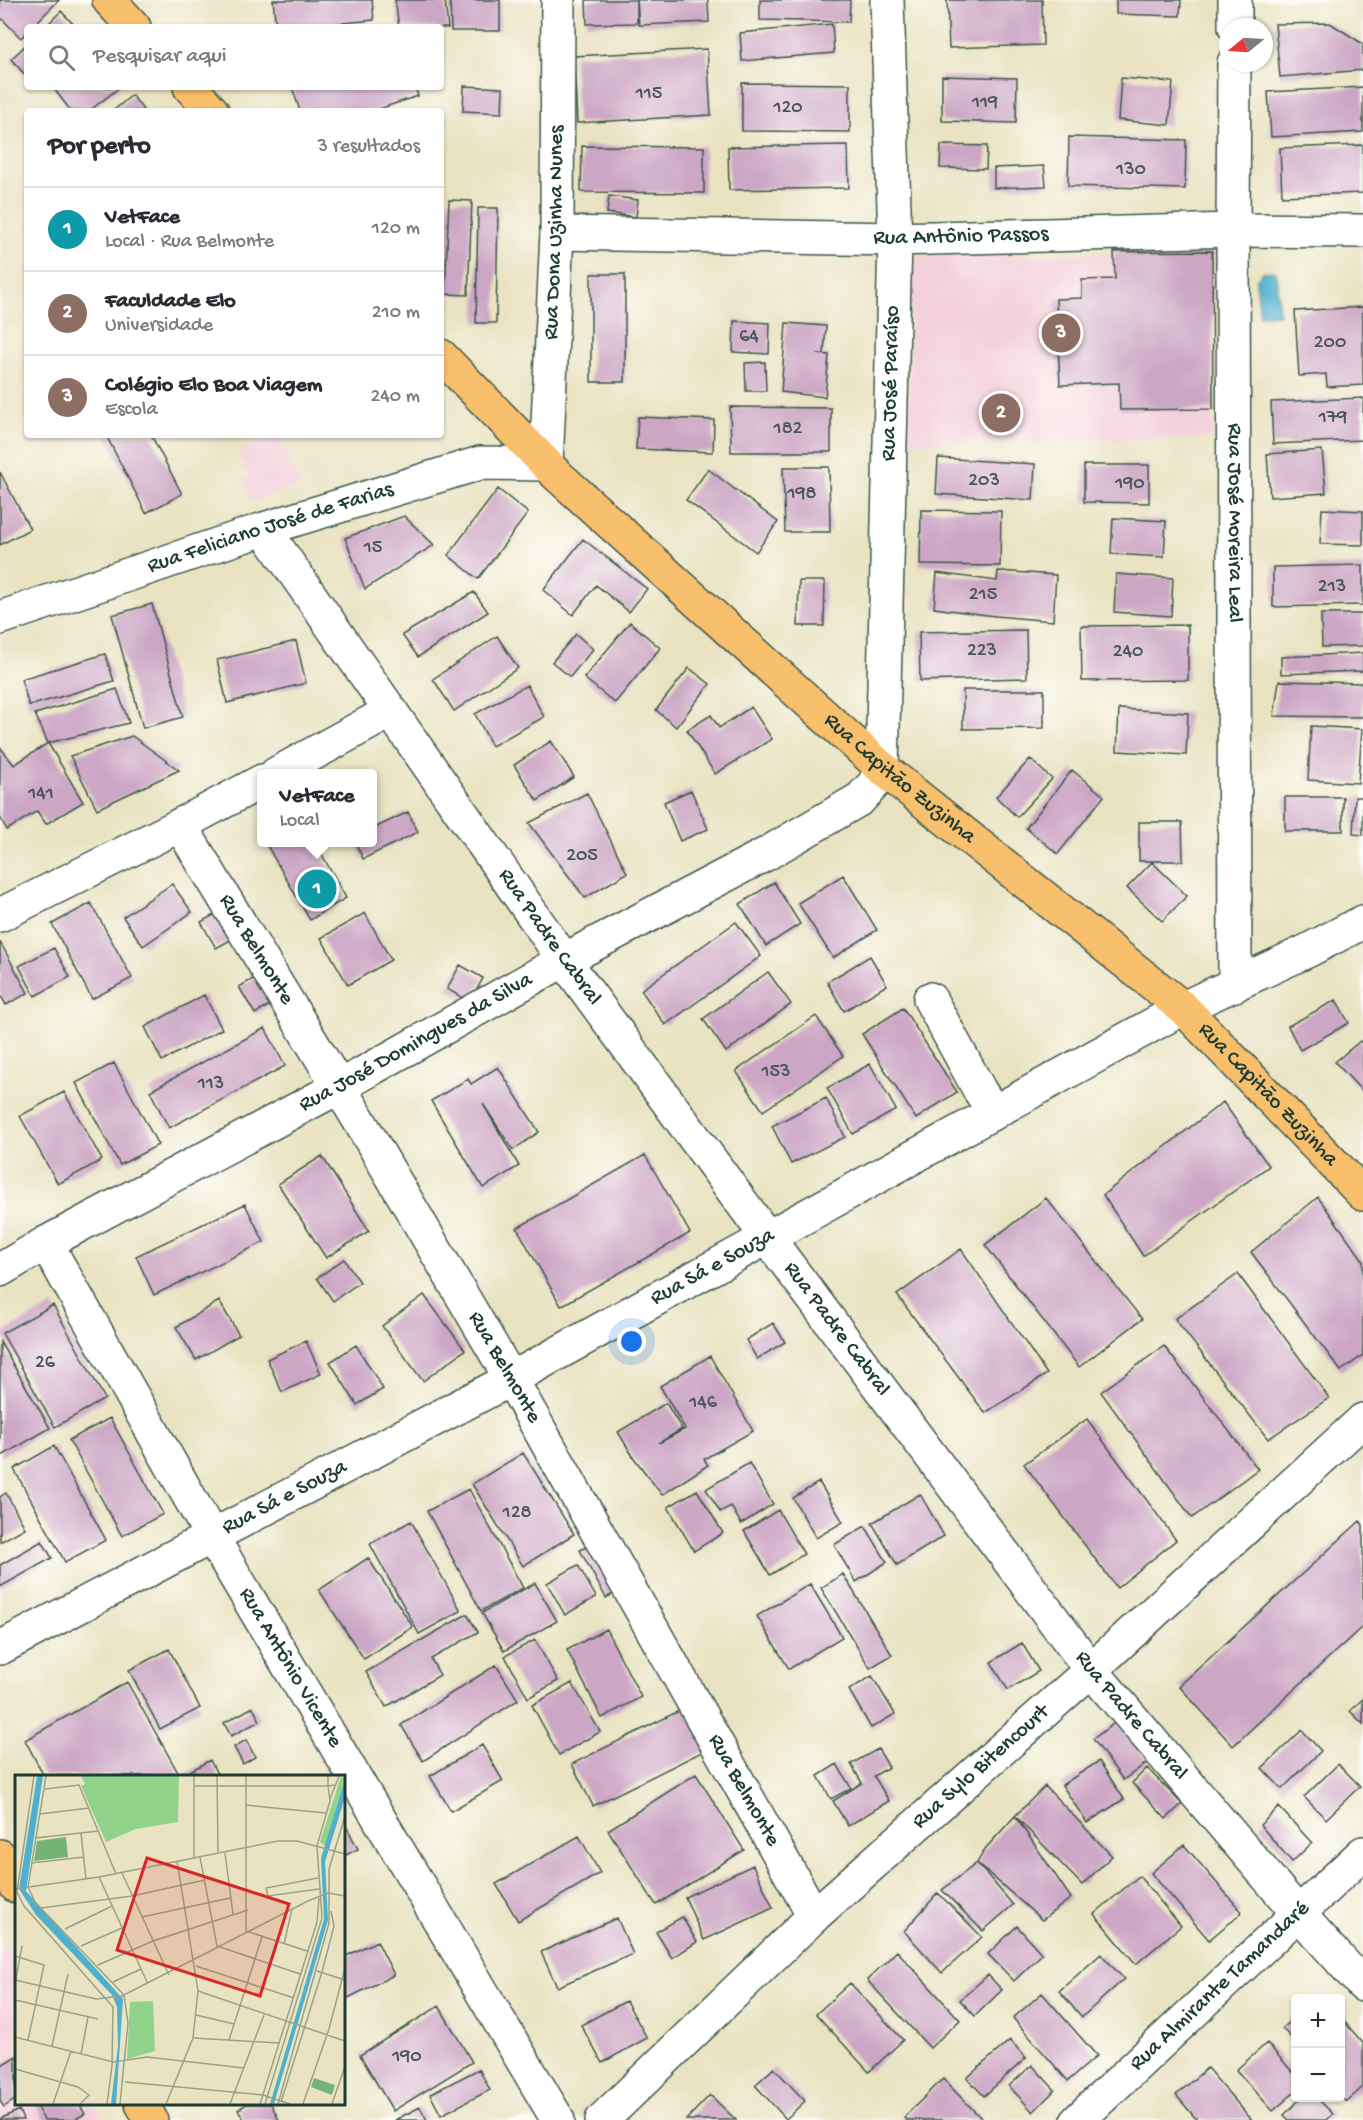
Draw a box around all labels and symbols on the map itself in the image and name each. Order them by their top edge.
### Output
north arrow [1219,18,1273,72]
house number: 115 [635,83,662,106]
house number: 119 [971,92,998,115]
house number: 120 [772,97,803,120]
street label: Rua Dona Uzinha Nunes [539,125,570,340]
house number: 130 [1115,159,1146,182]
street label: Rua Antônio Passos [873,222,1050,252]
street label: Rua José Paraíso [877,305,906,461]
pin: 3 [1042,310,1080,356]
house number: 64 [739,326,759,349]
house number: 200 [1314,332,1346,355]
pin: 2 [982,390,1020,436]
house number: 179 [1318,407,1347,430]
house number: 182 [773,418,803,441]
street label: Rua José Moreira Leal [1221,423,1247,623]
house number: 203 [968,470,1000,493]
house number: 190 [1114,473,1145,496]
street label: Rua Feliciano José de Farias [144,477,398,580]
house number: 198 [786,483,817,506]
house number: 15 [363,537,382,560]
house number: 213 [1318,576,1346,599]
house number: 215 [969,584,997,607]
house number: 223 [967,640,997,663]
house number: 240 [1113,641,1143,664]
street label: Rua Capitão Zuzinha [818,708,981,851]
house number: 141 [27,783,54,806]
house number: 205 [566,845,598,868]
street label: Rua Padre Cabral [492,864,606,1011]
pin: 1 [298,866,336,912]
street label: Rua Belmonte [212,890,300,1010]
street label: Rua José Domingues da Silva [295,967,538,1119]
street label: Rua Capitão Zuzinha [1192,1018,1343,1173]
house number: 153 [761,1061,790,1084]
house number: 113 [197,1073,224,1096]
street label: Rua Sá e Souza [646,1223,780,1312]
street label: Rua Padre Cabral [777,1257,895,1402]
street label: Rua Belmonte [461,1307,547,1429]
your location [617,1327,646,1356]
house number: 26 [35,1352,56,1375]
house number: 146 [688,1392,718,1415]
street label: Rua Sá e Souza [218,1454,352,1542]
house number: 128 [502,1502,531,1525]
street label: Rua Antônio Vicente [232,1583,348,1753]
street label: Rua Padre Cabral [1069,1646,1193,1786]
street label: Rua Sylo Bitencourt [907,1698,1057,1835]
street label: Rua Belmonte [701,1730,786,1852]
inset map [15,1775,345,2105]
street label: Rua Almirante Tamandaré [1125,1896,1316,2077]
house number: 190 [391,2046,422,2069]

